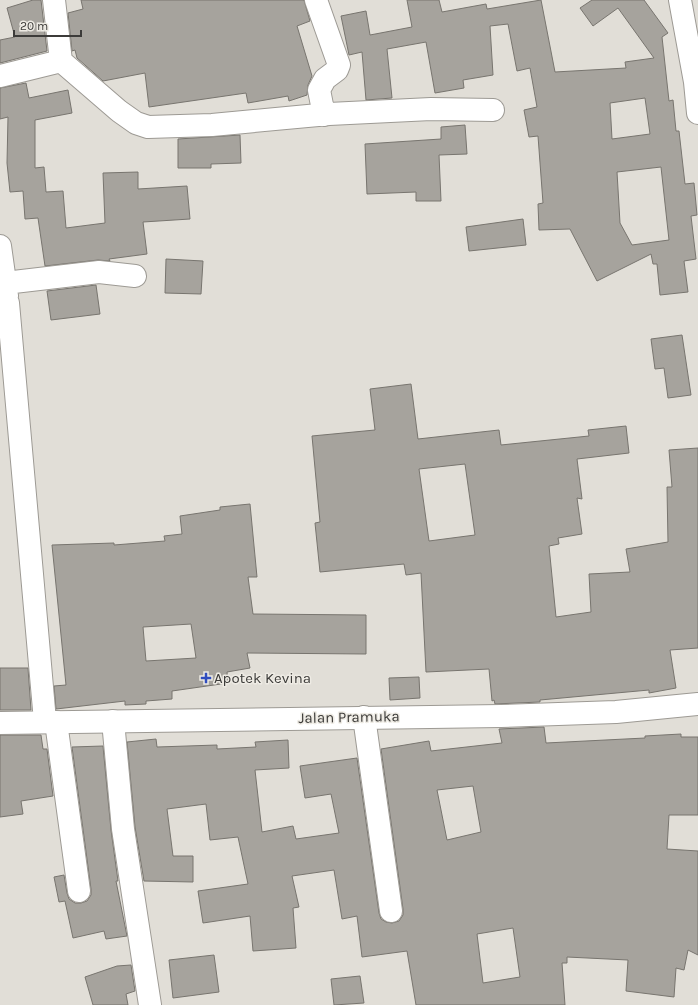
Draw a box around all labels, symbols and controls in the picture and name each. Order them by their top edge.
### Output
scale bar [14,12,81,38]
text: 20 m [20,19,48,33]
place label: Apotek Kevina [214,669,311,687]
marker: Apotek Kevina [201,673,211,683]
street label: Jalan Pramuka [298,707,400,727]

